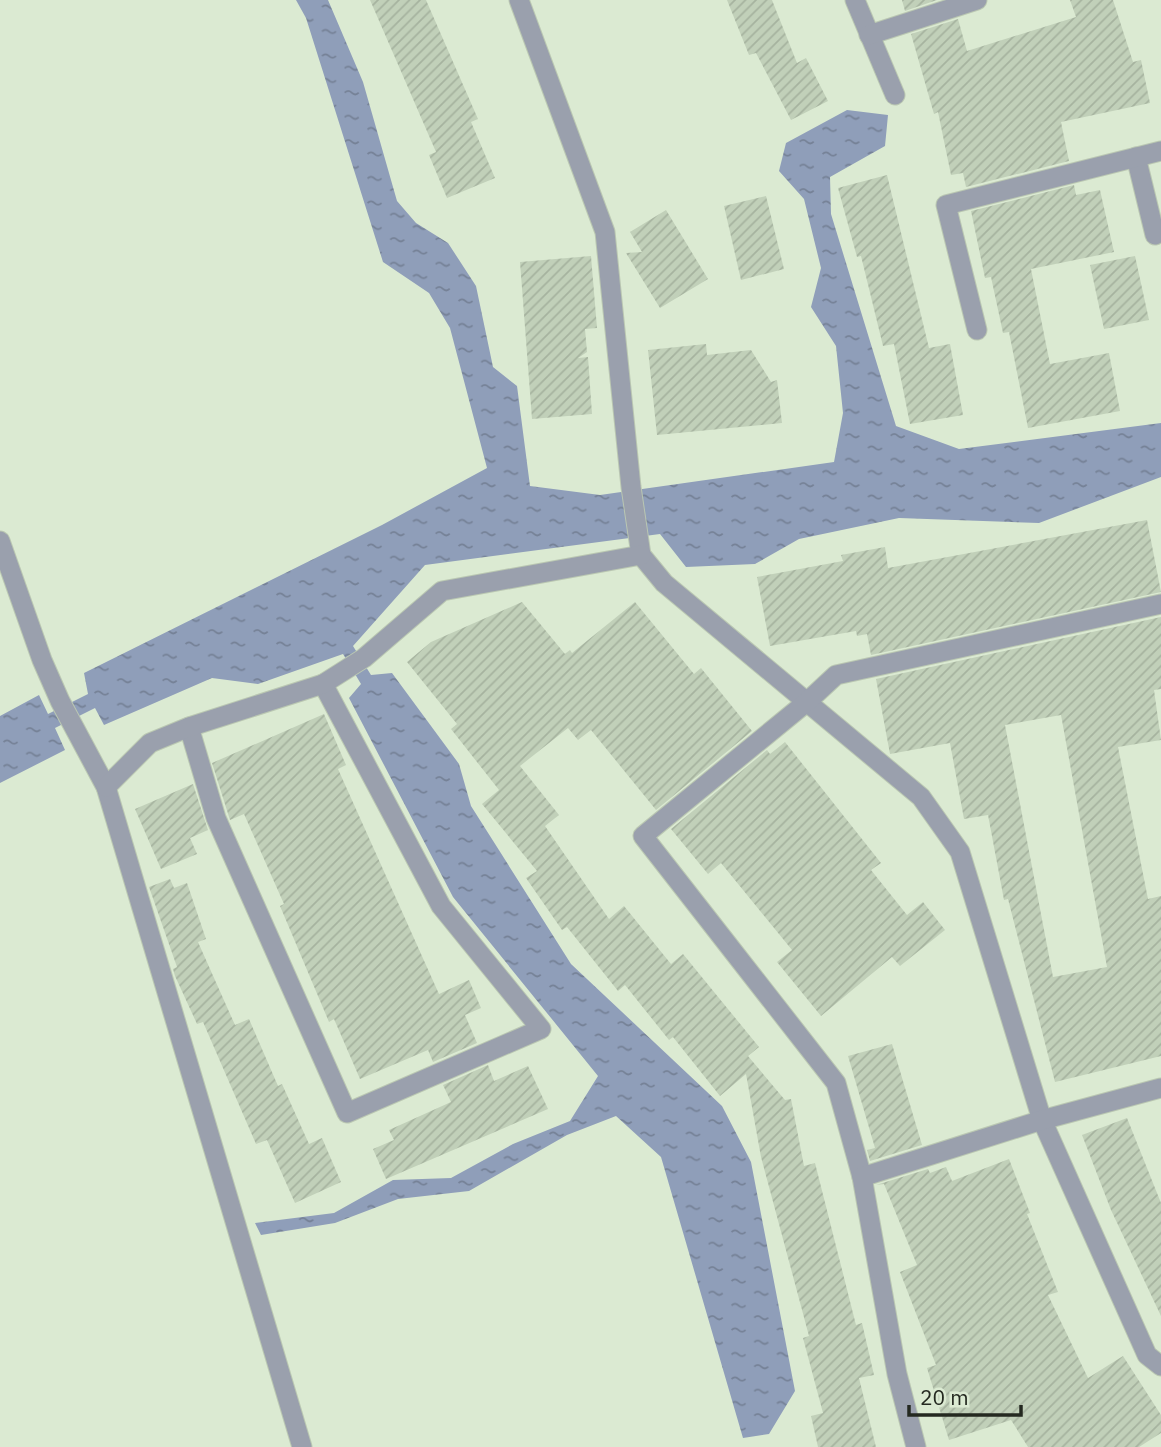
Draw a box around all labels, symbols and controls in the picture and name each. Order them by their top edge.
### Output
scale bar [909,1374,1021,1418]
text: 20 m [920,1383,969,1411]

